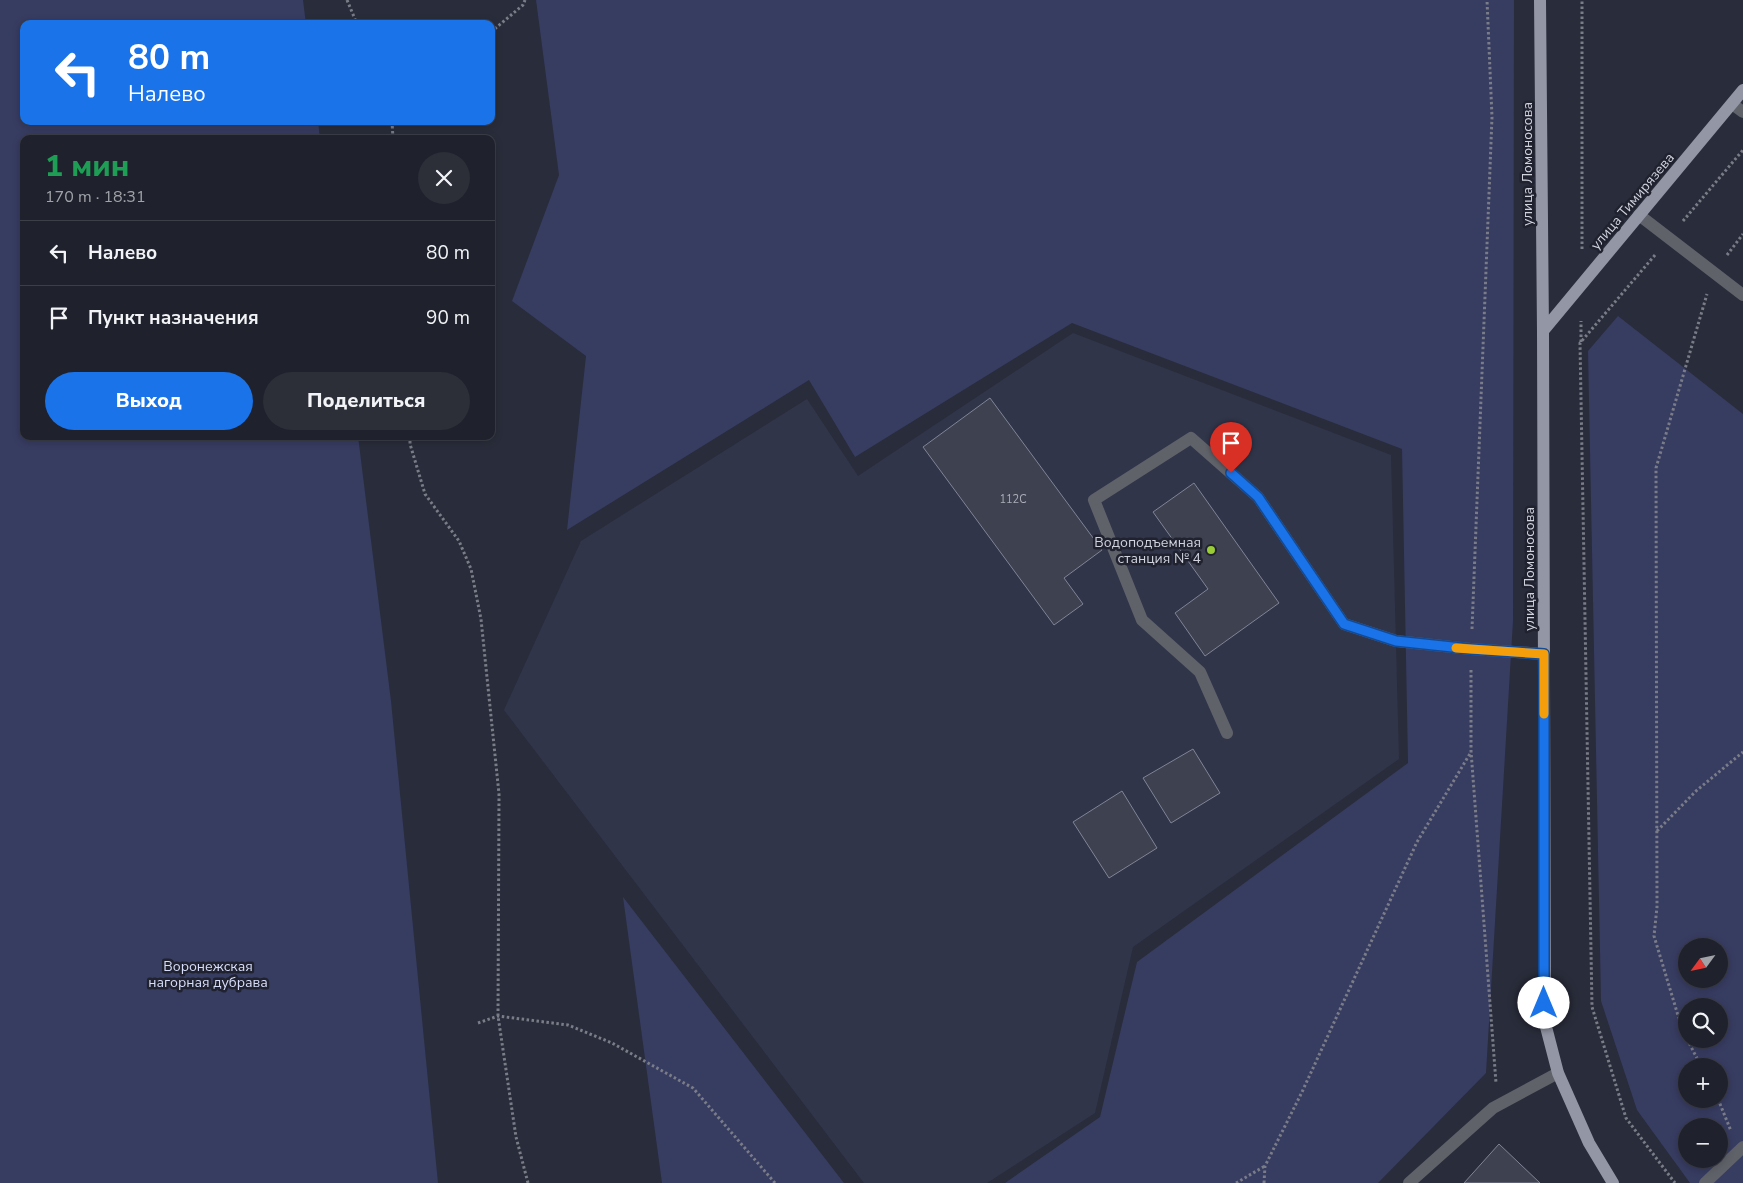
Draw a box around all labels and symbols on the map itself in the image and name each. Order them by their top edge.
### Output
street label: улица Ломоносова [1518,102,1537,226]
street label: улица Тимирязева [1586,149,1679,254]
pin [1210,422,1252,473]
house number: 112С [999,492,1027,507]
street label: улица Ломоносова [1520,507,1539,631]
place label: Водоподъемная станция № 4 [1094,533,1201,568]
marker: Водоподъемная станция № 4 [1205,544,1217,556]
north arrow [1678,938,1728,988]
park label: Воронежская нагорная дубрава [148,957,268,992]
position arrow [1517,976,1569,1028]

